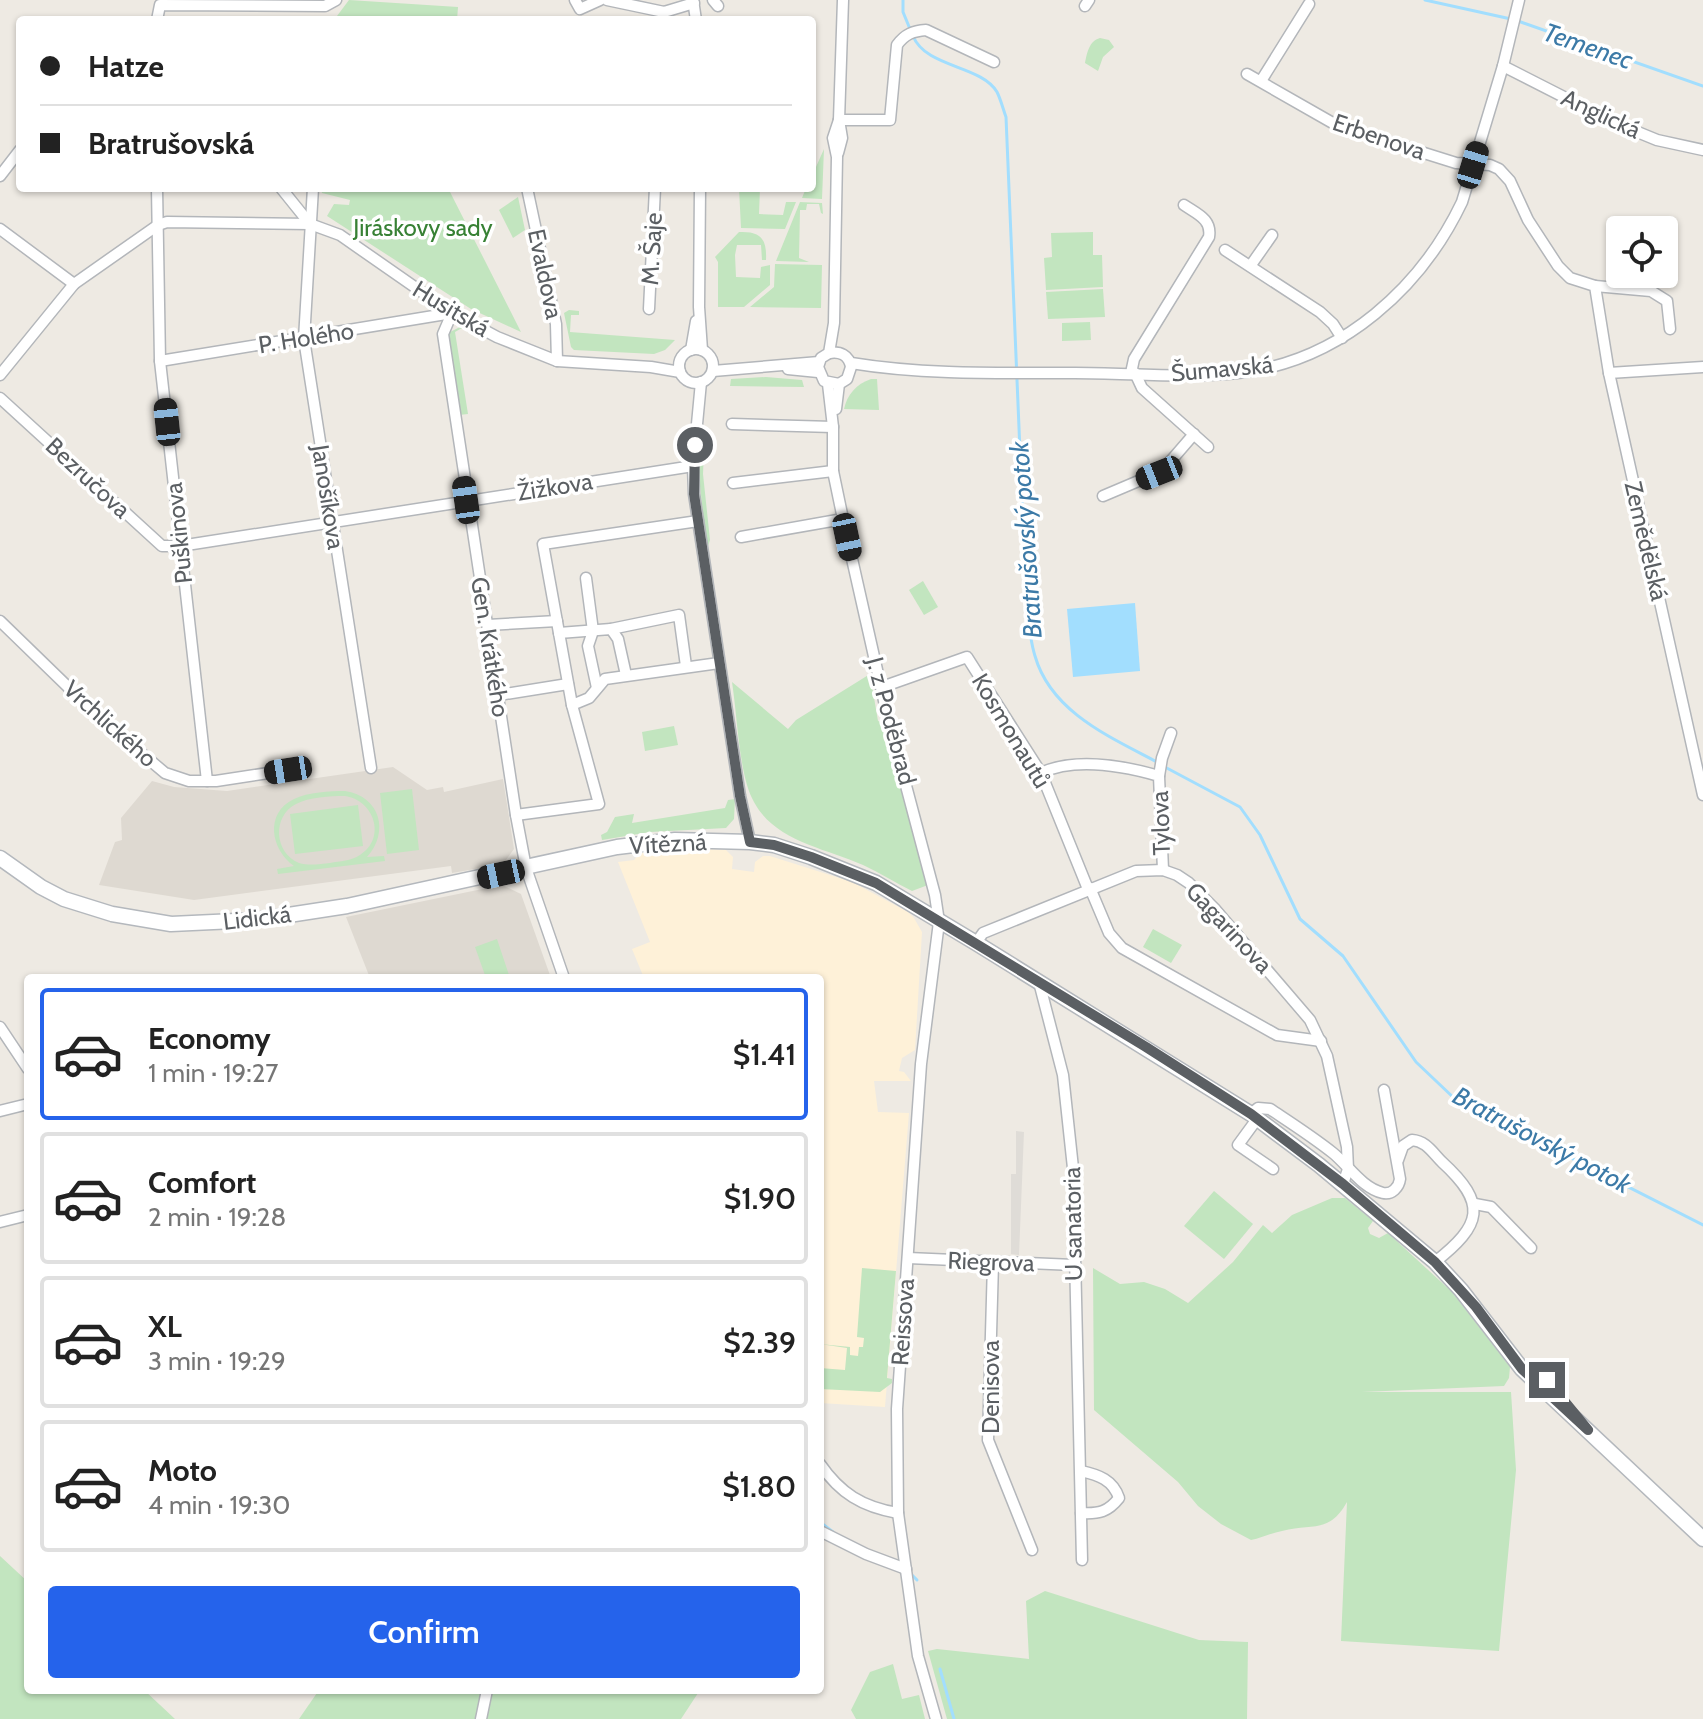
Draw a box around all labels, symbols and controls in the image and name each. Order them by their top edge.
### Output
water label: Temenec [1539,16,1637,76]
text: Hatze [88,48,164,85]
street label: Anglická [1557,83,1646,145]
street label: Erbenova [1329,107,1430,166]
text: Bratrušovská [88,125,254,162]
car [1455,139,1491,191]
street label: M. Šaje [635,212,668,286]
park label: Jiráskovy sady [352,213,493,242]
map controls [1606,216,1678,288]
button: locate [1606,216,1678,288]
street label: Evaldova [522,226,569,322]
street label: Husitská [408,274,495,343]
street label: P. Holého [256,316,356,359]
street label: Šumavská [1170,350,1275,387]
car [153,397,181,447]
route start [677,427,713,463]
street label: Bezručova [40,431,137,524]
water label: Bratrušovský potok [1003,440,1049,640]
street label: Janošíkova [306,442,351,552]
car [1132,453,1186,493]
street label: Žižkova [515,466,595,507]
car [451,475,481,525]
street label: Zemědělská [1619,478,1674,604]
street label: Puškinova [159,481,198,585]
car [830,511,864,563]
street label: Gen. Krátkého [465,575,516,719]
street label: J. z Poděbrad [860,653,922,788]
street label: Kosmonautů [966,668,1057,793]
street label: Vrchlického [58,674,163,773]
car [262,754,314,786]
street label: Tylova [1145,790,1176,856]
street label: Vítězná [629,827,708,860]
car [475,857,527,891]
street label: Gagarinova [1180,876,1279,979]
street label: Lidická [221,899,293,936]
icon: car [52,1018,124,1090]
text: Economy [148,1020,271,1057]
text: $1.41 [733,1036,796,1073]
text: 1 min · 19:27 [148,1057,278,1089]
water label: Bratrušovský potok [1447,1080,1637,1201]
icon: car [52,1162,124,1234]
text: Comfort [148,1164,256,1201]
street label: U sanatoria [1057,1166,1088,1281]
text: $1.90 [724,1180,796,1217]
text: 2 min · 19:28 [148,1201,286,1233]
street label: Riegrova [947,1245,1036,1278]
street label: Reissova [885,1277,920,1367]
icon: car [52,1306,124,1378]
text: XL [148,1308,182,1345]
text: $2.39 [723,1324,796,1361]
street label: Denisova [976,1339,1005,1434]
text: 3 min · 19:29 [148,1345,286,1377]
route end [1529,1362,1565,1398]
icon: car [52,1450,124,1522]
text: Moto [148,1452,217,1489]
text: $1.80 [722,1468,796,1505]
text: 4 min · 19:30 [148,1489,290,1521]
button: Confirm [48,1586,800,1678]

